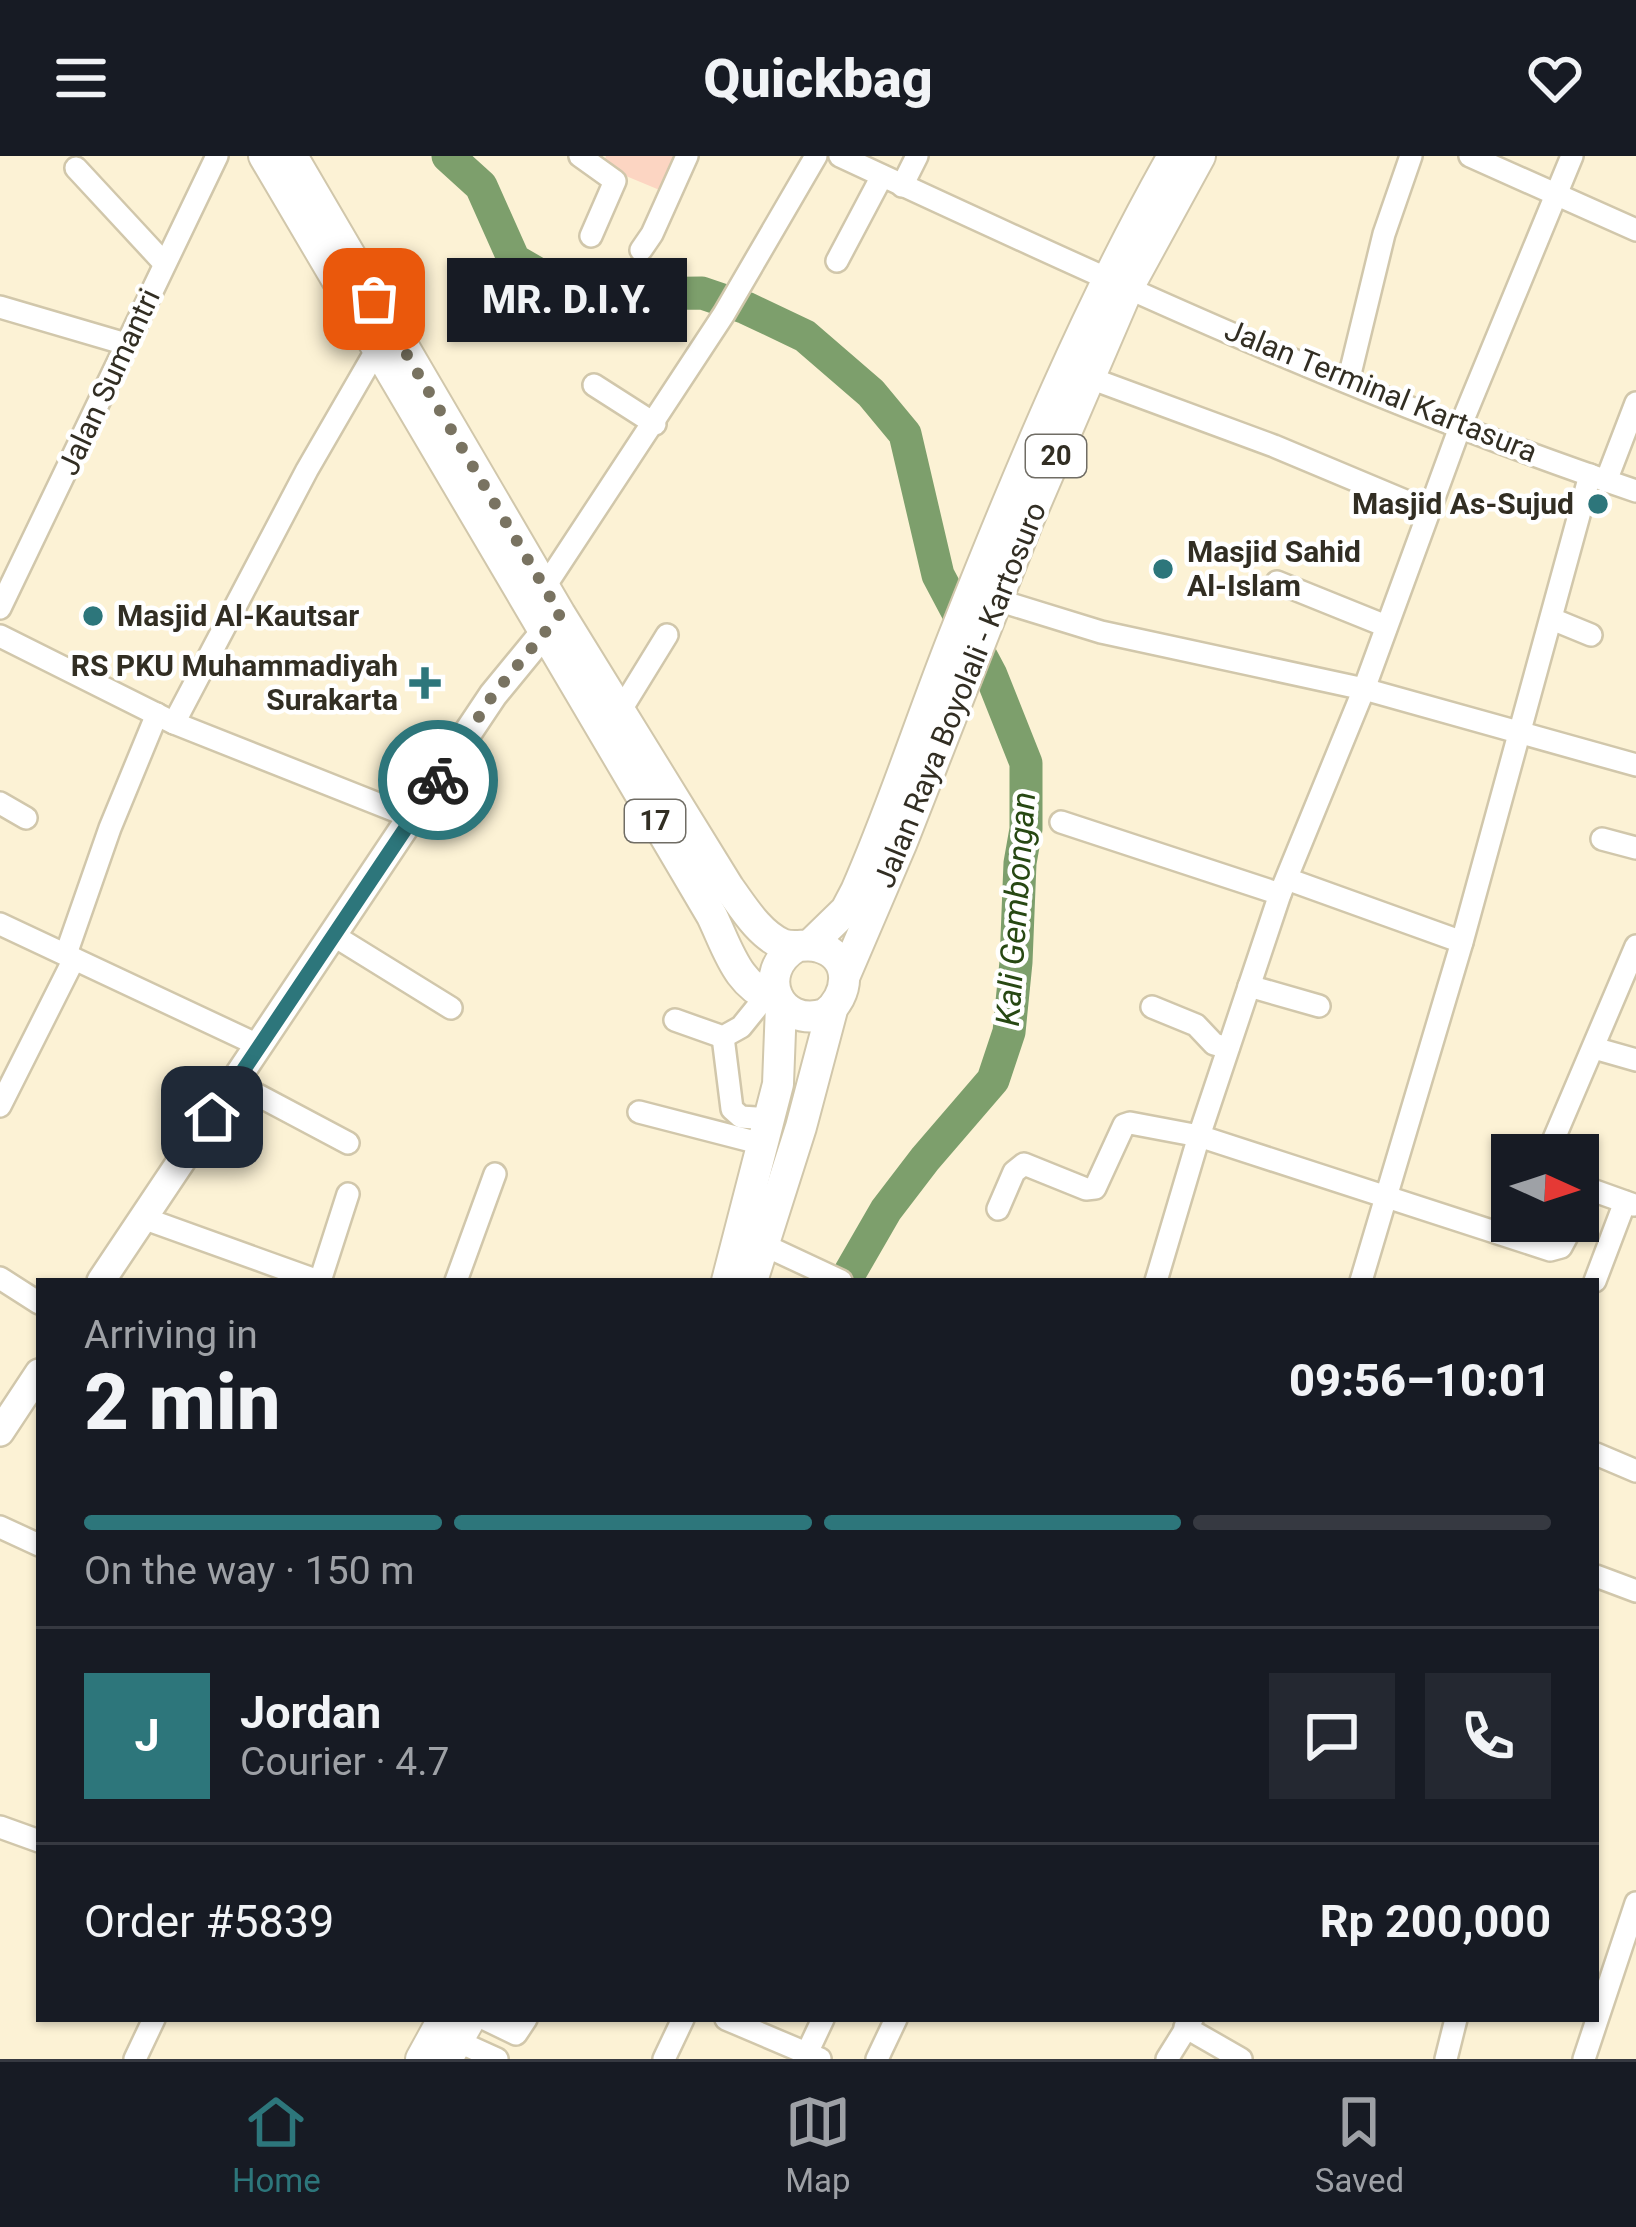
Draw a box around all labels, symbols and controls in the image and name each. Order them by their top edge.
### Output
icon: menu [48,45,114,111]
icon: heart [1522,45,1588,111]
text: Quickbag [703,47,933,110]
pin [323,248,425,350]
callout: MR. D.I.Y. [446,257,686,341]
icon: bag [341,266,407,332]
text: MR. D.I.Y. [482,277,652,323]
street label: Jalan Sumantri [50,283,167,480]
street label: Jalan Terminal Kartasura [1220,312,1542,469]
road number: 20 [1026,435,1086,477]
place label: Masjid As-Sujud [1352,486,1574,521]
marker: Masjid As-Sujud [1585,491,1611,517]
street label: Jalan Raya Boyolali - Kartosuro [866,497,1053,893]
place label: Masjid Sahid Al-Islam [1187,534,1361,603]
marker: Masjid Sahid Al-Islam [1150,556,1176,582]
place label: Masjid Al-Kautsar [117,598,359,633]
marker: Masjid Al-Kautsar [80,603,106,629]
place label: RS PKU Muhammadiyah Surakarta [71,648,398,717]
marker: RS PKU Muhammadiyah Surakarta [409,667,441,699]
courier [378,720,498,840]
icon: bike [405,747,471,813]
water label: Kali Gembongan [988,790,1043,1028]
road number: 17 [625,800,685,842]
pin [161,1066,263,1168]
icon: home [179,1084,245,1150]
north arrow [1491,1134,1599,1242]
map controls [1491,1134,1599,1242]
text: Arriving in [84,1312,258,1358]
text: 09:56–10:01 [1289,1354,1551,1407]
text: 2 min [84,1357,281,1448]
text: On the way · 150 m [84,1548,415,1594]
button: chat [1269,1673,1395,1799]
button: phone [1425,1673,1551,1799]
text: Jordan [240,1686,381,1739]
text: J [134,1709,160,1762]
text: Courier · 4.7 [240,1739,449,1785]
text: Order #5839 [84,1895,334,1948]
text: Rp 200,000 [1320,1895,1551,1948]
tab: Home [232,2089,321,2200]
tab: Map [785,2089,851,2200]
tab: Saved [1315,2089,1404,2200]

